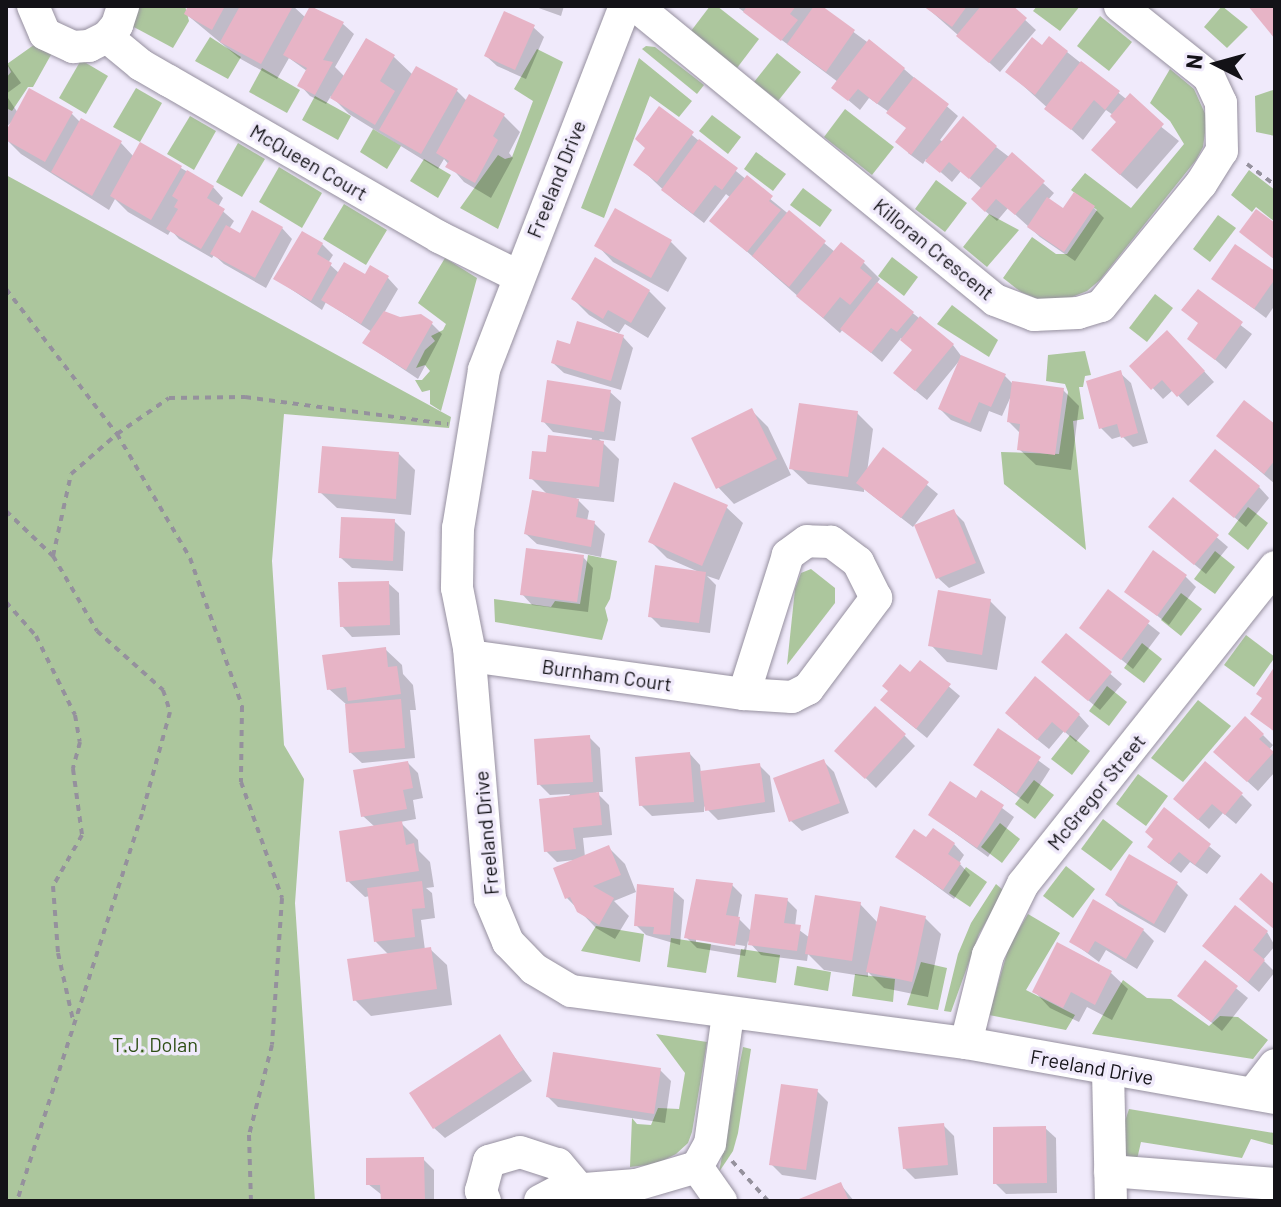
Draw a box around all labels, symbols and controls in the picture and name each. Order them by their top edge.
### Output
north arrow [1177,24,1257,104]
text: N [1179,53,1207,70]
street label: Freeland Drive [522,117,590,241]
street label: McQueen Court [246,119,372,205]
street label: Killoran Crescent [869,193,999,305]
street label: Burnham Court [540,654,674,696]
street label: McGregor Street [1042,729,1150,855]
street label: Freeland Drive [469,770,503,896]
park label: T.J. Dolan [112,1032,198,1056]
street label: Freeland Drive [1029,1044,1155,1090]

